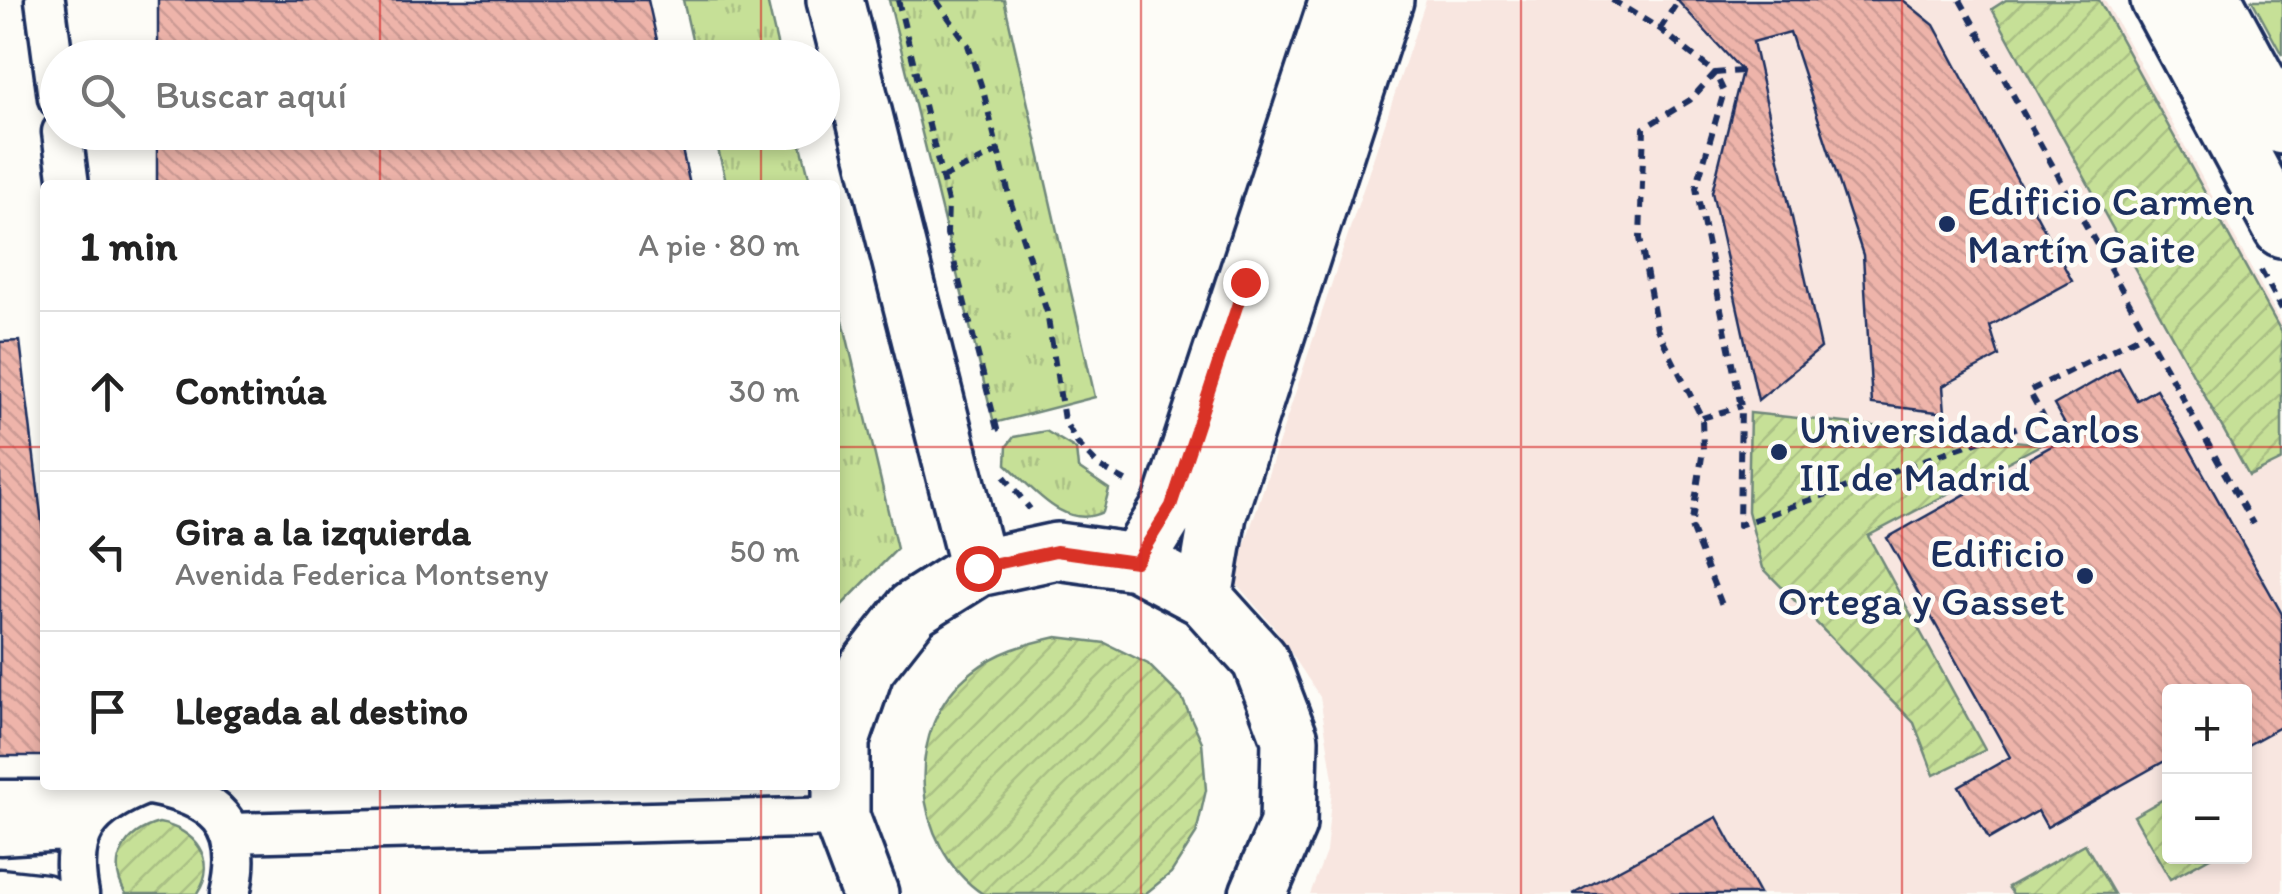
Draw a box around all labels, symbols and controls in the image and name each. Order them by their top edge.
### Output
search box [40,40,840,150]
icon: search [75,68,130,123]
text: Buscar aquí [155,72,347,118]
place label: Edificio Carmen Martín Gaite [1967,175,2255,274]
marker: Edificio Carmen Martín Gaite [1936,213,1958,235]
text: 1 min [80,220,177,271]
text: A pie · 80 m [639,226,800,264]
route end [1223,260,1269,306]
icon: ahead [80,364,135,419]
text: Continúa [175,368,327,414]
text: 30 m [729,372,800,410]
place label: Universidad Carlos III de Madrid [1799,403,2140,502]
marker: Universidad Carlos III de Madrid [1768,441,1790,463]
text: Gira a la izquierda [175,509,471,555]
icon: left [80,524,135,579]
place label: Edificio Ortega y Gasset [1777,527,2065,626]
text: 50 m [729,532,800,570]
route start [956,546,1002,592]
text: Avenida Federica Montseny [175,555,549,593]
marker: Edificio Ortega y Gasset [2074,565,2096,587]
icon: arrive [80,684,135,739]
map controls [2162,684,2252,864]
button: + [2162,684,2252,774]
text: Llegada al destino [175,688,468,734]
button: − [2162,774,2252,864]

